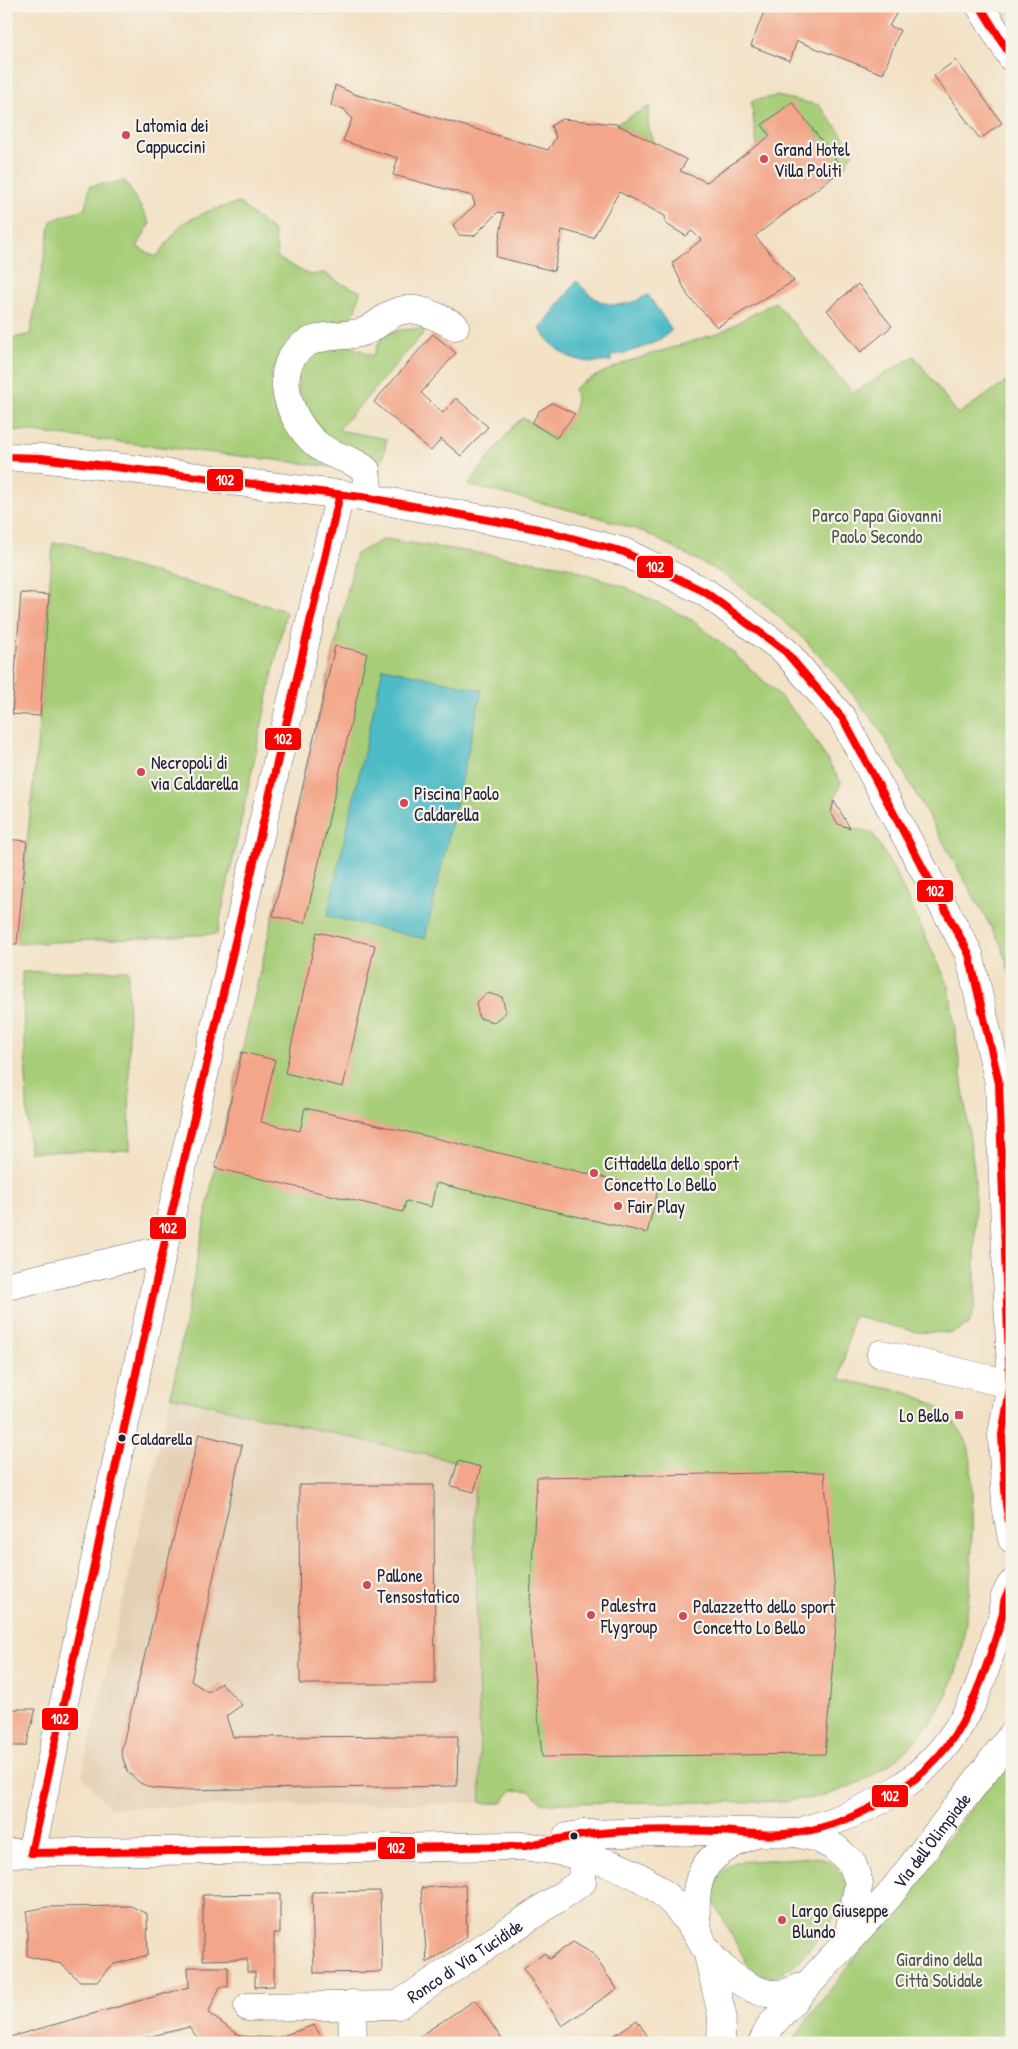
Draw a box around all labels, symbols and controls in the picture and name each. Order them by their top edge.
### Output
place label: Latomia dei Cappuccini [136,113,209,159]
marker: Latomia dei Cappuccini [120,129,132,141]
place label: Grand Hotel Villa Politi [774,137,850,183]
marker: Grand Hotel Villa Politi [758,153,770,165]
line badge: 102 [206,468,244,492]
text: 102 [216,470,234,489]
park label: Parco Papa Giovanni Paolo Secondo [812,503,942,549]
line badge: 102 [636,555,674,579]
text: 102 [646,557,664,576]
line badge: 102 [264,727,302,751]
text: 102 [274,729,292,748]
place label: Necropoli di via Caldarella [151,750,238,796]
marker: Necropoli di via Caldarella [135,766,147,778]
place label: Piscina Paolo Caldarella [414,781,499,827]
marker: Piscina Paolo Caldarella [398,797,410,809]
line badge: 102 [916,879,954,903]
text: 102 [926,881,944,900]
place label: Cittadella dello sport Concetto Lo Bello [604,1151,740,1197]
marker: Cittadella dello sport Concetto Lo Bello [588,1167,600,1179]
place label: Fair Play [627,1194,685,1219]
marker: Fair Play [612,1200,624,1212]
line badge: 102 [149,1216,187,1240]
text: 102 [159,1218,177,1237]
place label: Lo Bello [900,1403,949,1428]
marker: Lo Bello [953,1409,965,1421]
place label: Caldarella [131,1427,192,1450]
marker: Caldarella [117,1433,127,1443]
place label: Pallone Tensostatico [377,1563,460,1609]
marker: Pallone Tensostatico [361,1579,373,1591]
place label: Palestra Flygroup [600,1593,658,1639]
place label: Palazzetto dello sport Concetto Lo Bello [693,1594,836,1640]
marker: Palestra Flygroup [585,1609,597,1621]
marker: Palazzetto dello sport Concetto Lo Bello [677,1610,689,1622]
line badge: 102 [41,1707,79,1731]
text: 102 [51,1709,69,1728]
line badge: 102 [871,1784,909,1808]
text: 102 [881,1786,899,1805]
street label: Via dell'Olimpiade [887,1787,976,1893]
unlabelled marker [569,1831,579,1841]
line badge: 102 [377,1836,416,1860]
text: 102 [387,1838,405,1857]
place label: Largo Giuseppe Blundo [792,1898,889,1944]
street label: Ronco di Via Tucidide [402,1913,527,2008]
marker: Largo Giuseppe Blundo [776,1914,788,1926]
park label: Giardino della Città Solidale [895,1947,983,1993]

